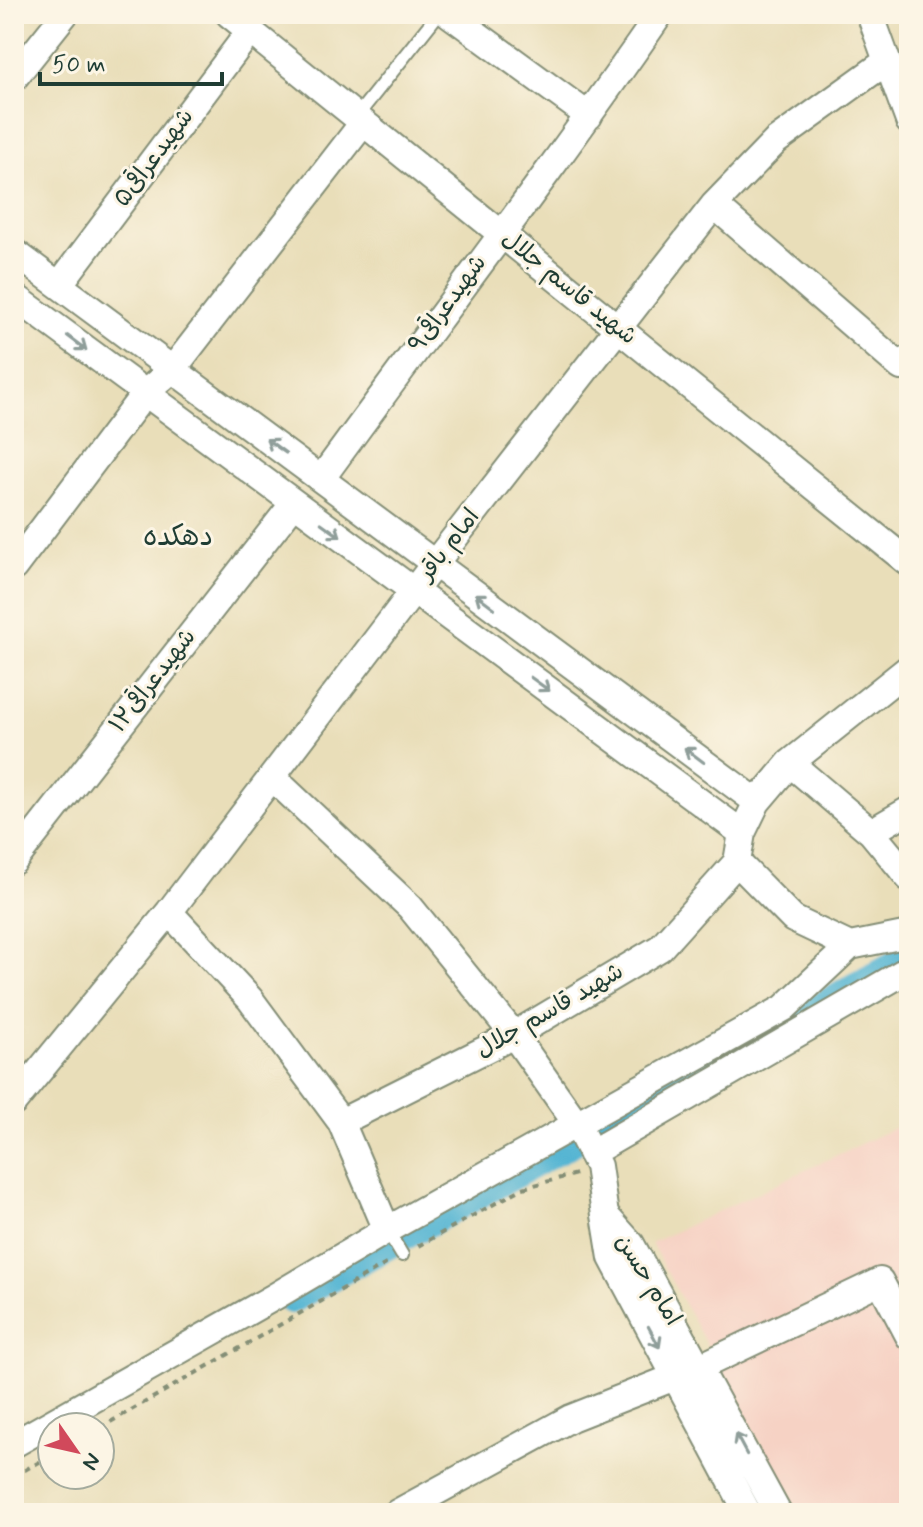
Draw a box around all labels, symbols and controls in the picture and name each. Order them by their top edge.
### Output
scale bar [40,36,222,86]
text: 50 m [52,50,106,81]
street label: شهیدعراقی۵ [106,102,201,213]
street label: شهید قاسم جلال [494,224,643,353]
street label: شهیدعراقی۹ [401,248,494,359]
one-way arrow [65,334,87,351]
one-way arrow [266,438,287,455]
street label: امام باقر [410,502,488,590]
district label: دهکده [143,519,213,556]
one-way arrow [320,522,341,539]
one-way arrow [475,592,496,609]
street label: شهیدعراقی۱۲ [102,622,203,739]
one-way arrow [529,676,551,693]
one-way arrow [684,747,705,764]
street label: شهید قاسم جلال [471,956,630,1067]
street label: امام حسن [607,1228,688,1332]
one-way arrow [646,1325,662,1348]
north arrow [36,1411,116,1491]
one-way arrow [733,1433,749,1456]
text: N [75,1447,107,1475]

